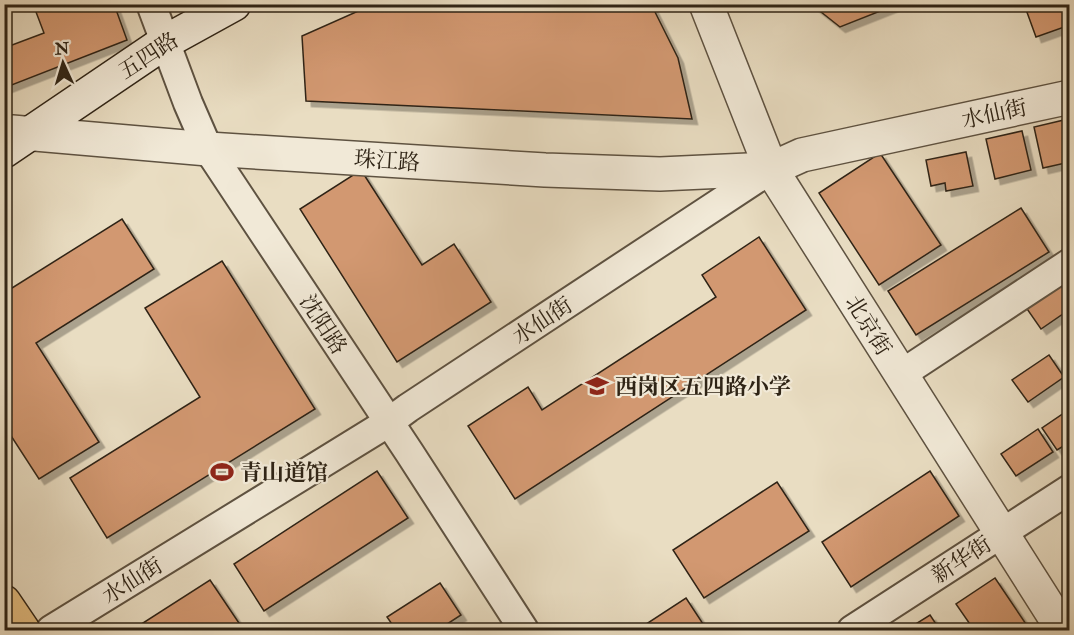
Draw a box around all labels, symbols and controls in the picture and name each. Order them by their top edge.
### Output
street label: 五四路 [113,26,184,86]
north arrow [33,33,93,93]
text: N [53,39,71,60]
street label: 水仙街 [959,93,1029,135]
street label: 珠江路 [353,145,421,177]
street label: 沈阳路 [293,289,353,360]
street label: 北京街 [839,290,898,361]
street label: 水仙街 [507,291,578,351]
school or university icon: 西岗区五四路小学 [584,373,610,399]
place label: 西岗区五四路小学 [615,373,791,401]
sports icon: 青山道馆 [209,459,235,485]
place label: 青山道馆 [240,459,328,487]
street label: 新华街 [926,530,997,590]
street label: 水仙街 [97,551,168,610]

